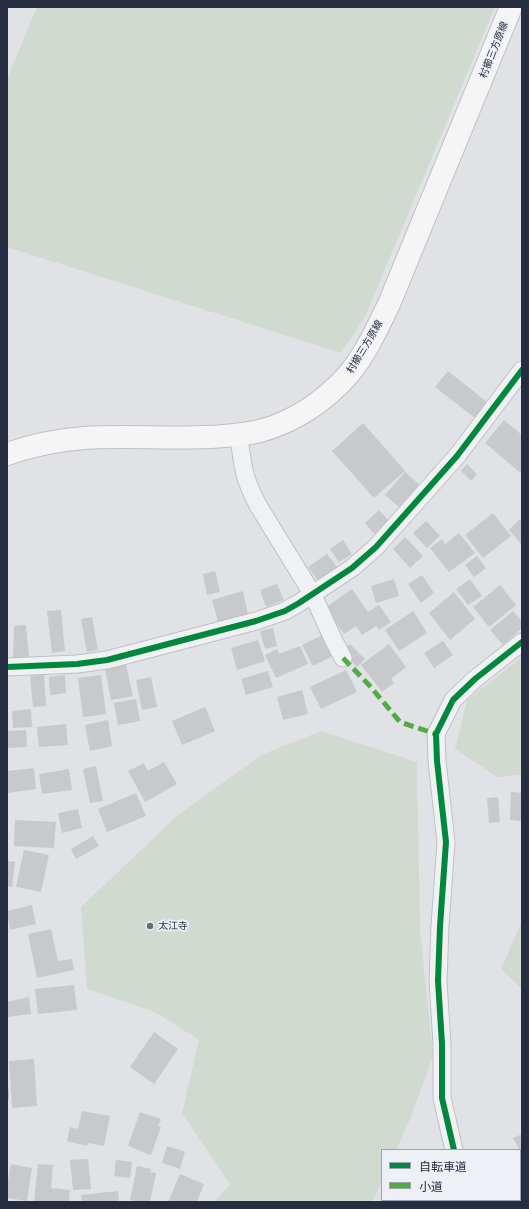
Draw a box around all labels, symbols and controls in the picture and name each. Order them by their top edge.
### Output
street label: 村櫛三方原線 [477,20,511,80]
street label: 村櫛三方原線 [344,318,386,376]
place label: 太江寺 [158,920,188,932]
marker: 太江寺 [145,921,155,931]
legend [381,1149,521,1201]
text: 自転車道 [419,1160,467,1174]
text: 小道 [419,1180,443,1194]

